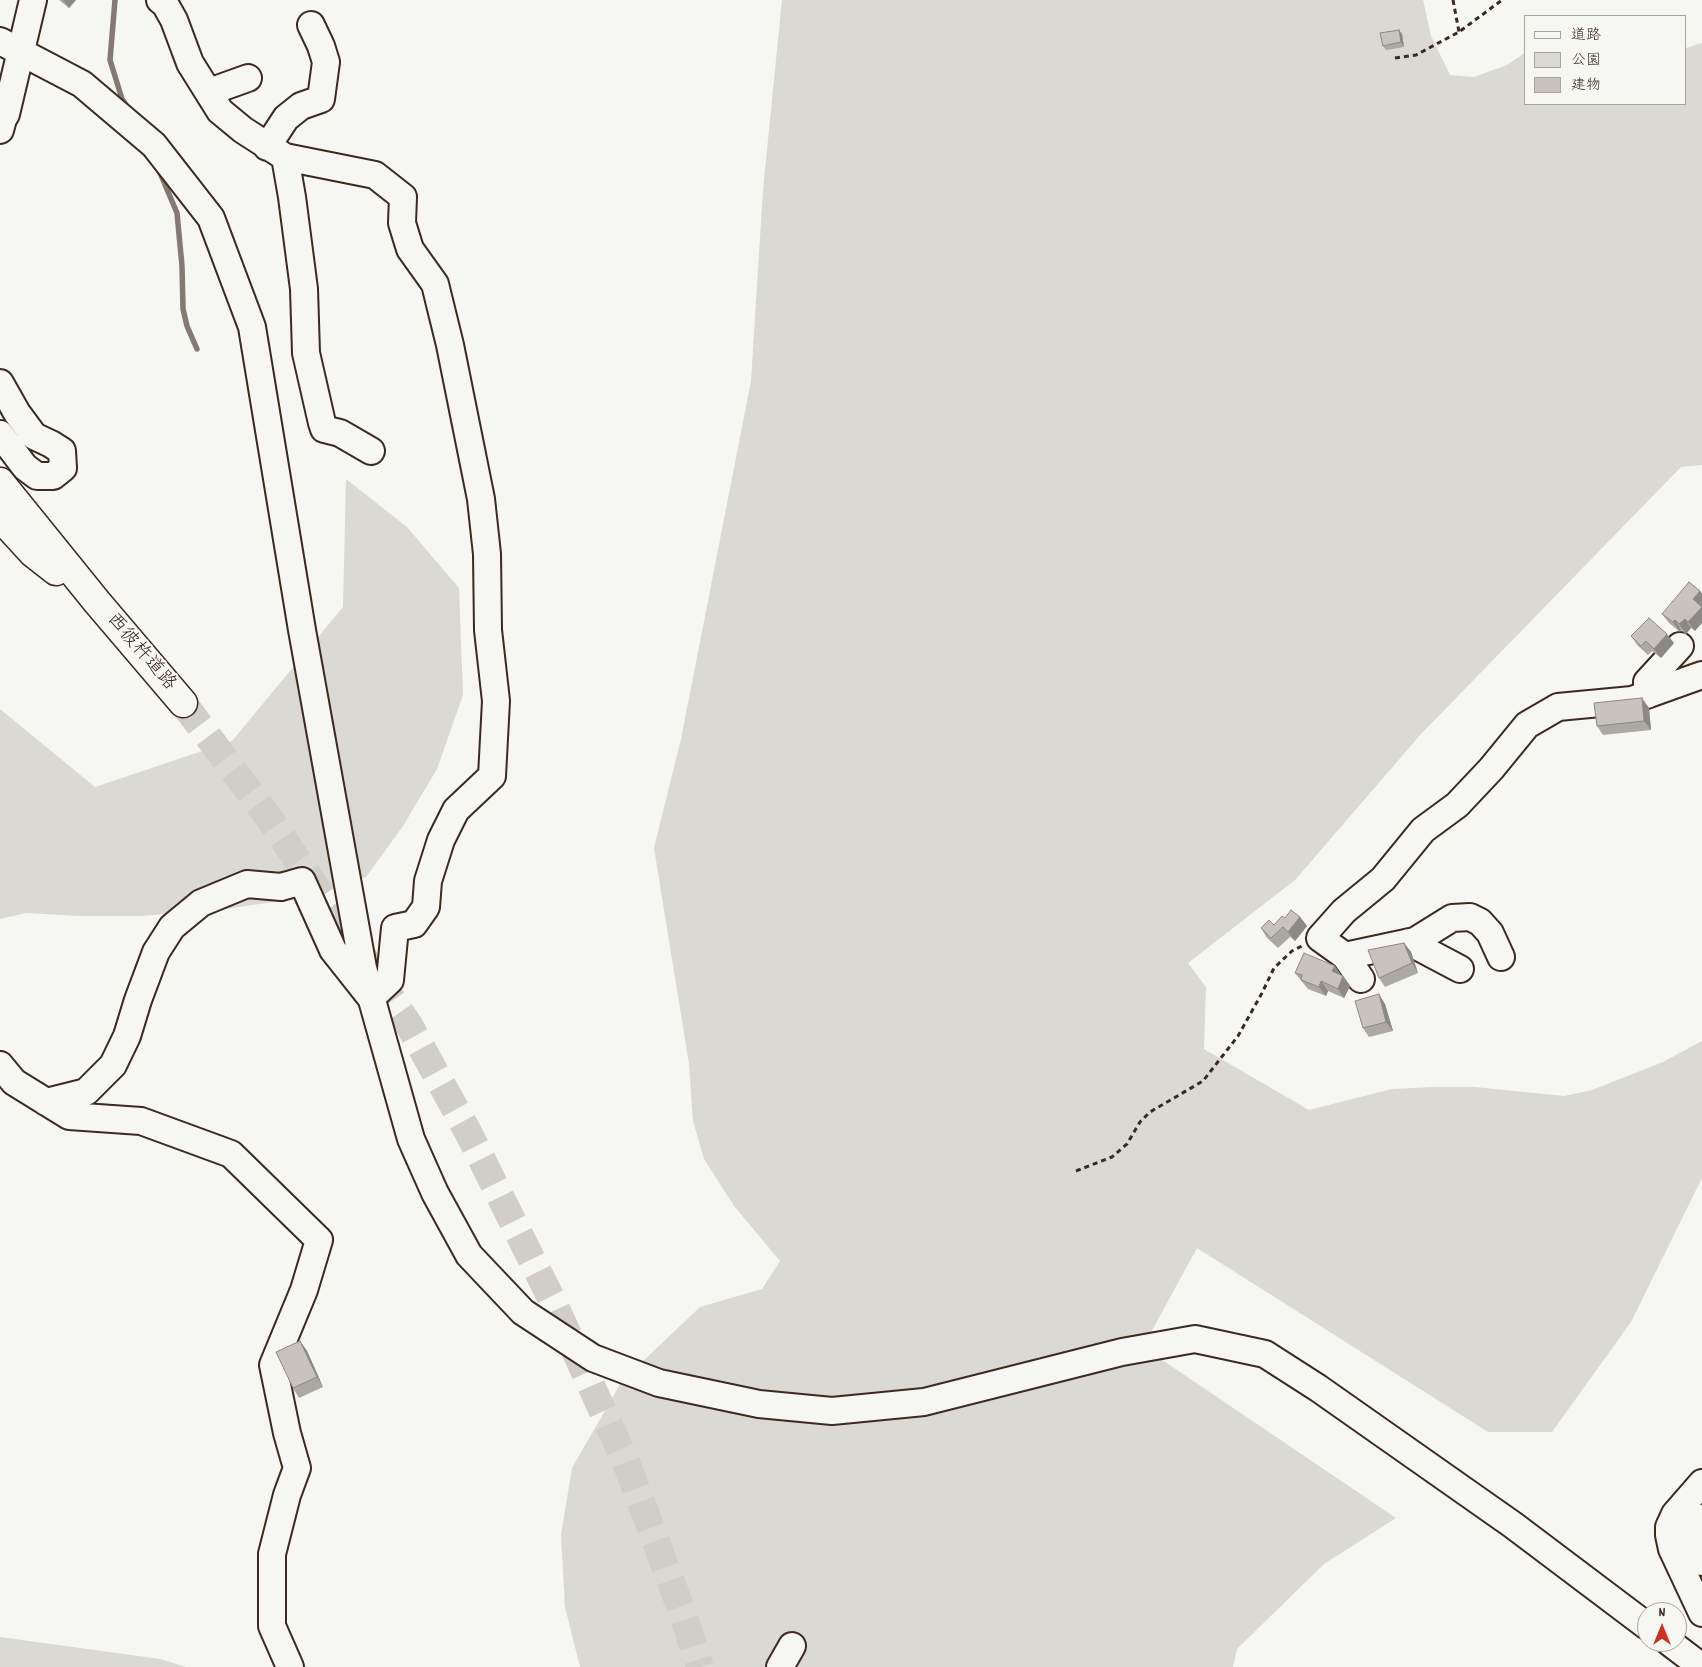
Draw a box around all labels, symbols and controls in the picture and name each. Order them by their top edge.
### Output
legend [1524,15,1687,105]
text: 道路 [1571,25,1601,47]
text: 公園 [1571,50,1601,72]
text: 建物 [1571,75,1601,97]
street label: 西彼杵道路 [100,610,180,696]
north arrow [1637,1602,1687,1652]
text: N [1659,1603,1665,1623]

